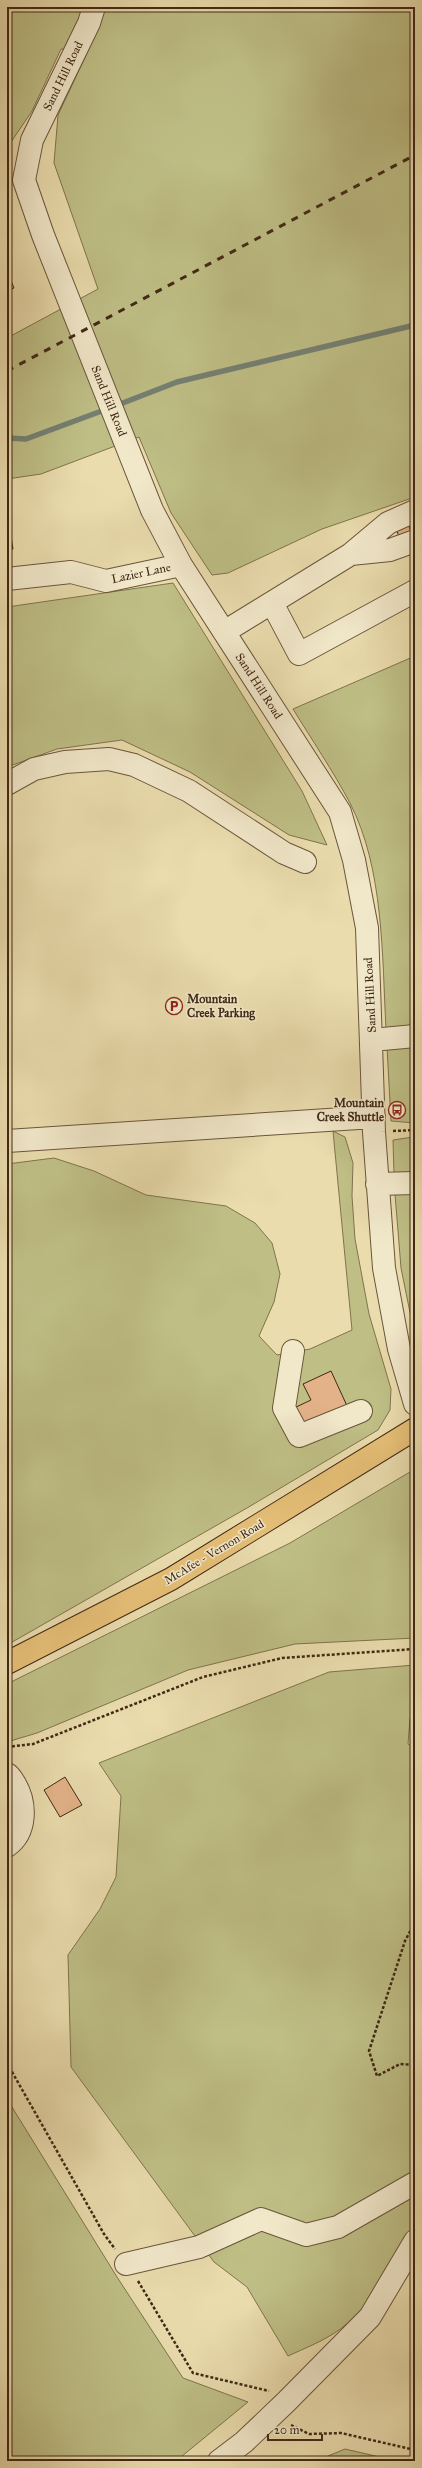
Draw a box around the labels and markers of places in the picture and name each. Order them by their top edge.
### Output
place label: Mountain Creek Parking [187,992,255,1021]
parking icon: Mountain Creek Parking [164,996,184,1016]
place label: Mountain Creek Shuttle [317,1096,384,1124]
bus stop icon: Mountain Creek Shuttle [387,1100,407,1120]

